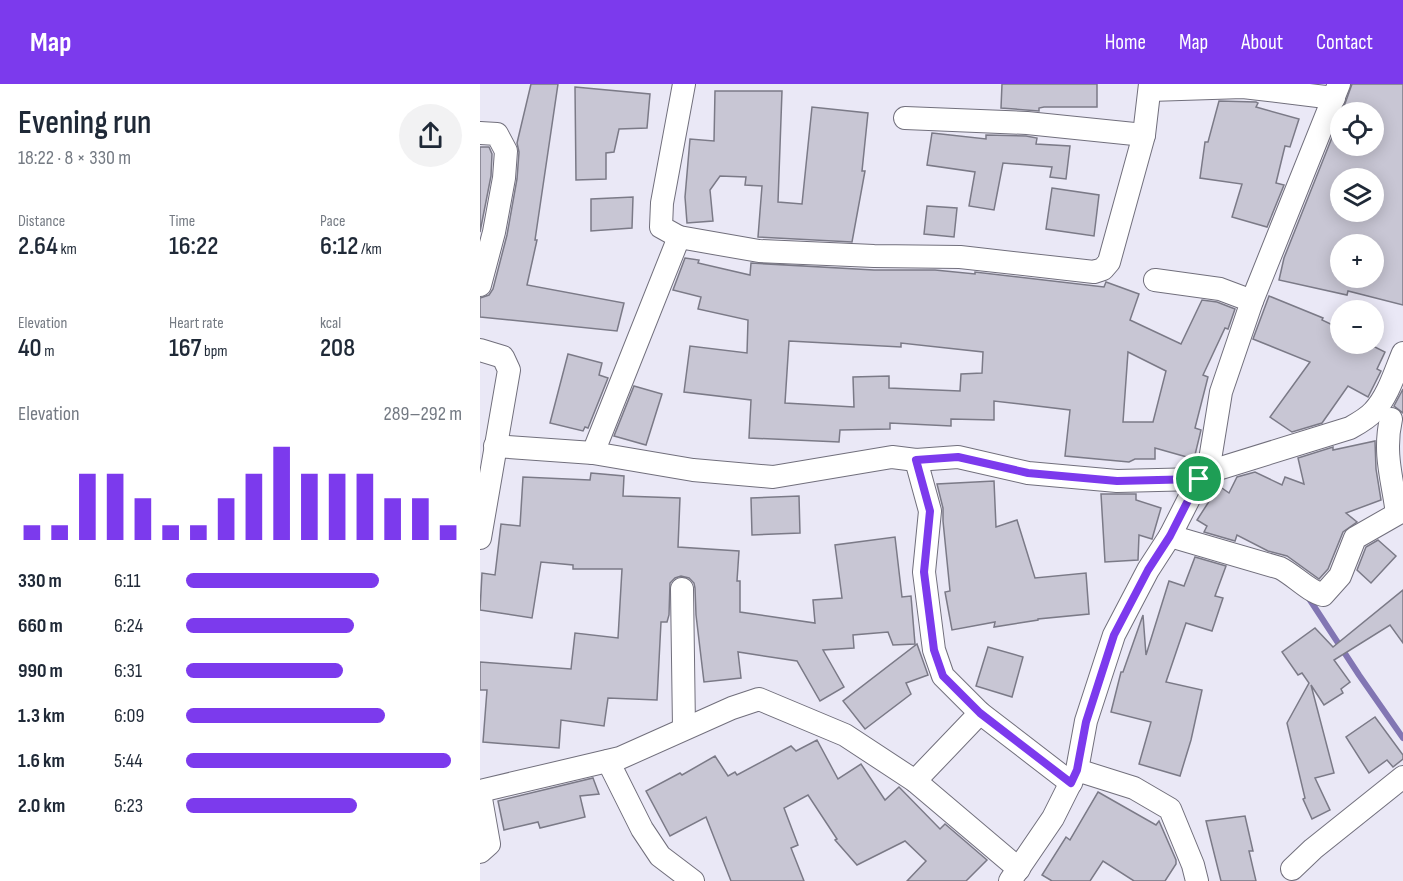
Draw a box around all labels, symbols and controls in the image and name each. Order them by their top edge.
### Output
text: Map [30,26,71,59]
text: Home [1105,30,1146,55]
text: Map [1179,30,1208,55]
text: About [1241,30,1283,55]
text: Contact [1316,30,1373,55]
map controls [1330,102,1384,354]
button: locate [1330,102,1384,156]
text: Evening run [18,103,152,143]
button: share [399,104,462,167]
text: 18:22 · 8 × 330 m [18,146,131,170]
button: layers [1330,168,1384,222]
text: Distance [18,212,65,231]
text: Time [169,212,195,231]
text: Pace [320,212,345,231]
text: 2.64 [18,231,58,262]
text: 16:22 [169,231,218,262]
text: 6:12 [320,231,358,262]
button: + [1330,234,1384,288]
text: km [58,240,77,259]
text: /km [358,240,382,259]
button: − [1330,300,1384,354]
text: Elevation [18,314,67,333]
text: Heart rate [169,314,224,333]
text: kcal [320,314,341,333]
text: 40 [18,333,42,364]
text: 167 [169,333,202,364]
text: 208 [320,333,355,364]
text: m [42,342,54,361]
text: bpm [202,342,228,361]
text: Elevation [18,402,80,426]
text: 289–292 m [384,402,462,426]
pin [1173,453,1224,504]
icon: arrive [1182,462,1215,495]
text: 330 m [18,569,62,593]
text: 6:11 [114,569,141,593]
text: 660 m [18,614,63,638]
text: 6:24 [114,614,143,638]
text: 990 m [18,659,63,683]
text: 6:31 [114,659,142,683]
text: 1.3 km [18,704,65,728]
text: 6:09 [114,704,144,728]
text: 1.6 km [18,749,65,773]
text: 5:44 [114,749,143,773]
text: 2.0 km [18,794,65,818]
text: 6:23 [114,794,143,818]

